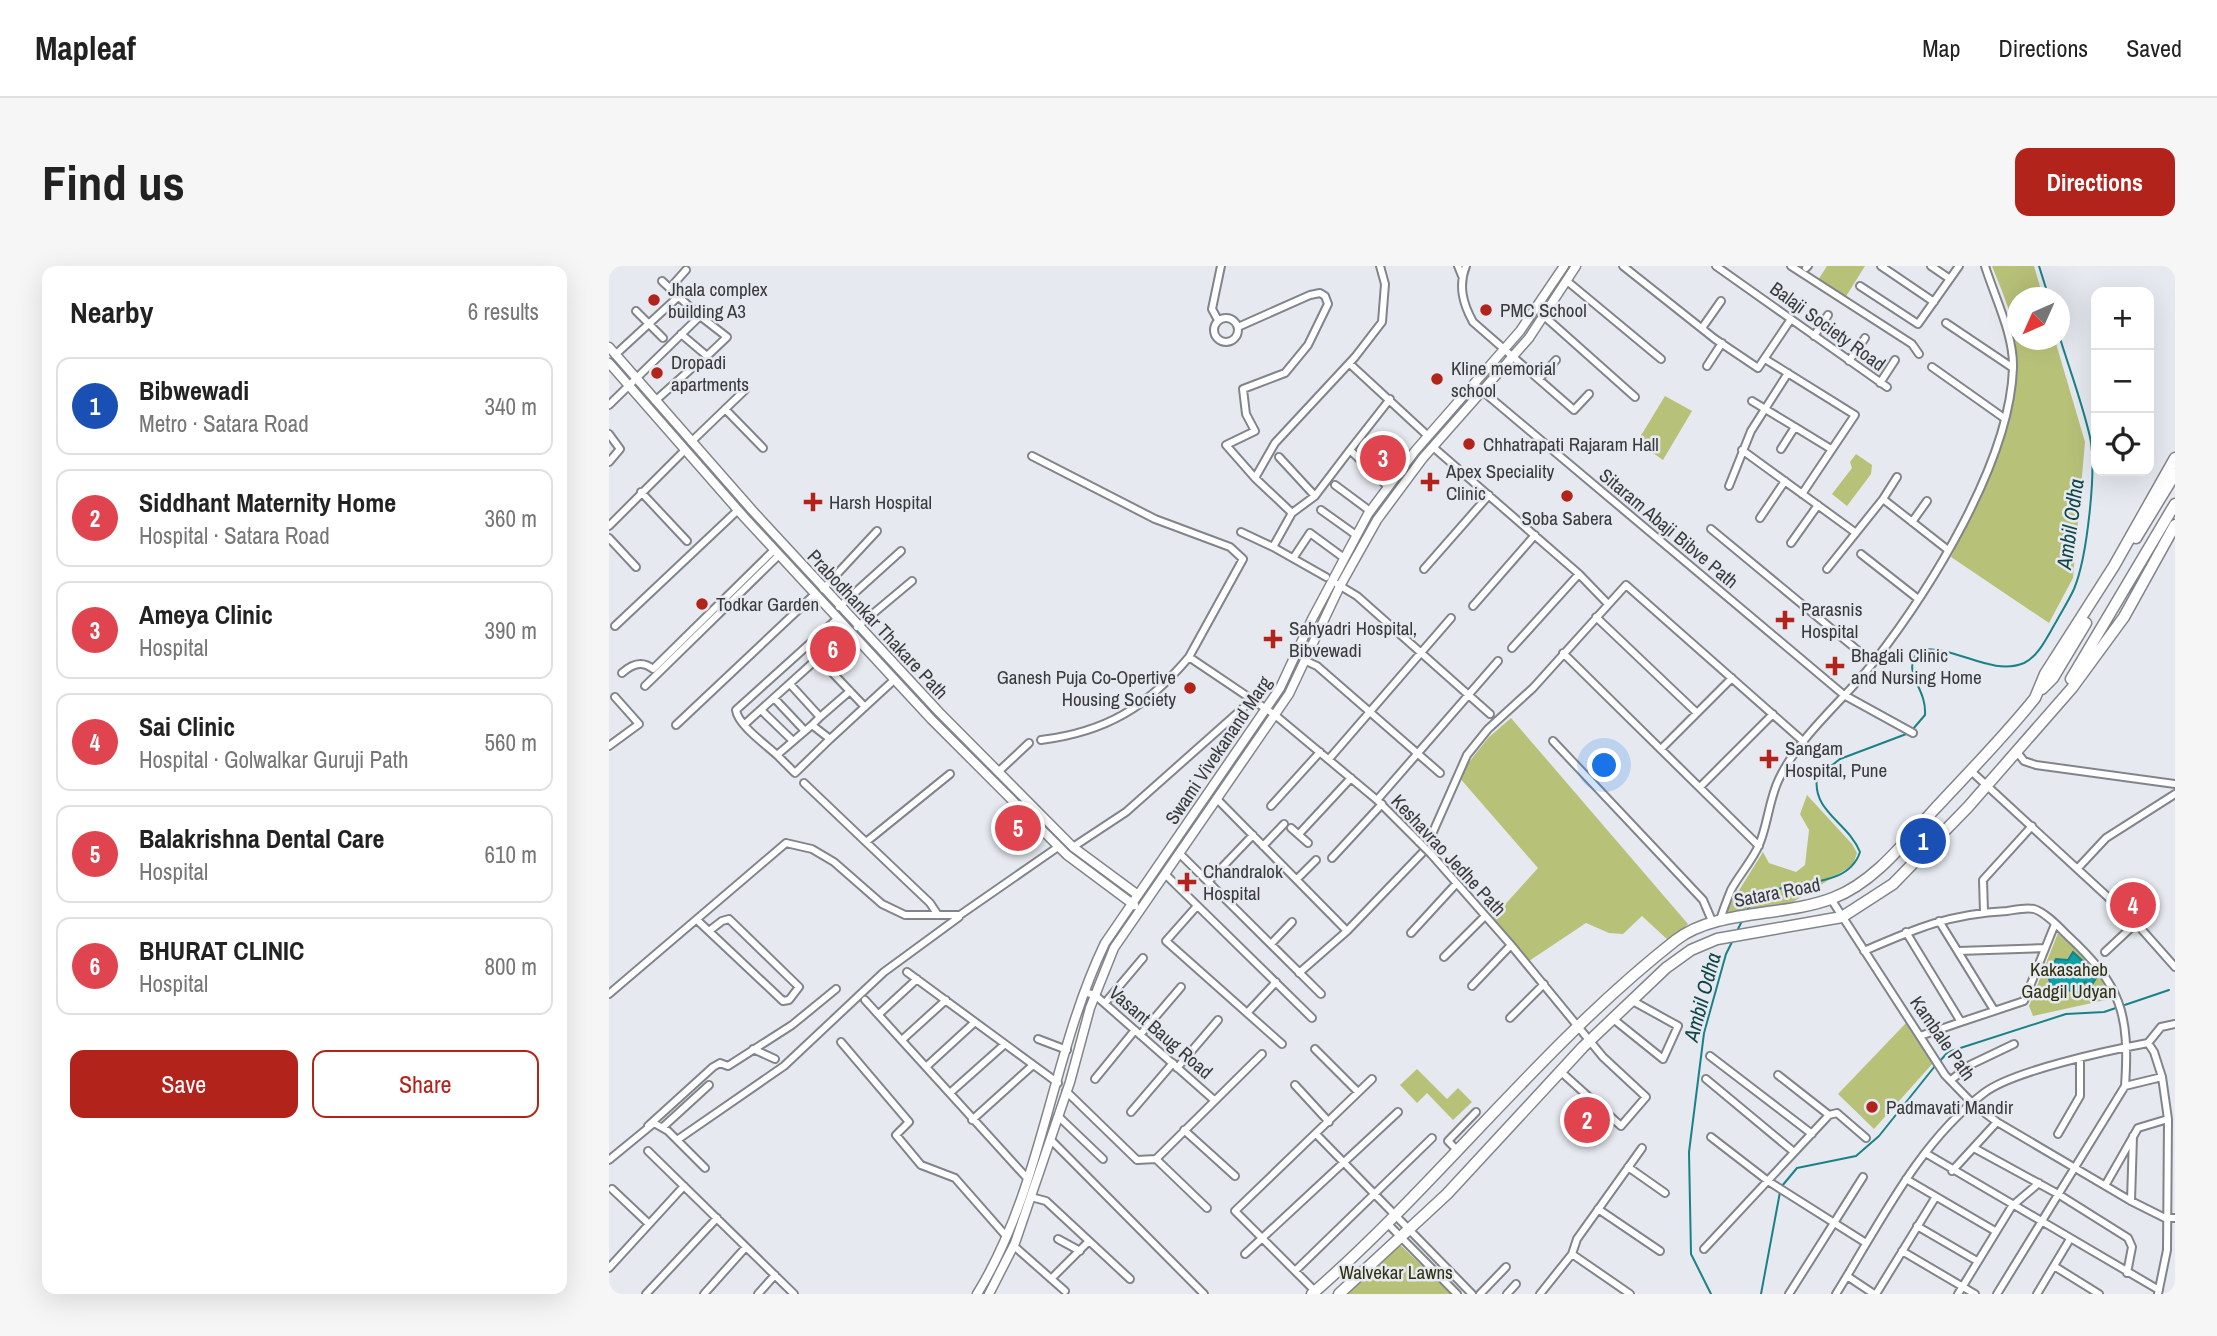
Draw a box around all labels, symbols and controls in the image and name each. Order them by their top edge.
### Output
text: Mapleaf [35,26,136,70]
text: Map [1922,32,1960,64]
text: Directions [1998,32,2088,64]
text: Saved [2126,32,2182,64]
button: Directions [2015,148,2175,216]
text: Find us [42,149,185,215]
street label: Balaji Society Road [1765,275,1891,377]
place label: Jhala complex building A3 [668,276,768,324]
north arrow [2007,287,2070,350]
map controls [2091,287,2154,476]
button: + [2091,287,2154,350]
text: Nearby [70,292,153,332]
marker: Jhala complex building A3 [646,292,662,308]
text: 6 results [468,296,539,327]
place label: PMC School [1500,297,1587,323]
marker: PMC School [1478,302,1494,318]
place label: Dropadi apartments [671,349,749,397]
button: − [2091,350,2154,413]
place label: Kline memorial school [1451,355,1556,403]
marker: Dropadi apartments [649,365,665,381]
marker: Kline memorial school [1429,371,1445,387]
text: Bibwewadi [139,373,249,408]
text: 1 [90,391,100,422]
text: 340 m [485,391,537,422]
text: Metro · Satara Road [139,408,309,439]
button: locate [2091,413,2154,476]
place label: Chhatrapati Rajaram Hall [1483,431,1659,457]
pin: 3 [1360,432,1406,484]
marker: Chhatrapati Rajaram Hall [1461,436,1477,452]
place label: Apex Speciality Clinic [1445,458,1554,506]
street label: Sitaram Abaji Bibve Path [1594,462,1744,594]
marker: Apex Speciality Clinic [1420,472,1440,492]
water label: Ambil Odha [2049,477,2091,572]
text: Siddhant Maternity Home [139,485,396,520]
marker: Soba Sabera [1559,488,1575,504]
place label: Harsh Hospital [829,489,932,515]
marker: Harsh Hospital [803,492,823,512]
text: 2 [90,503,100,534]
text: 360 m [485,503,537,534]
place label: Soba Sabera [1522,505,1613,531]
text: Hospital · Satara Road [139,520,330,551]
street label: Prabodhankar Thakare Path [802,544,954,704]
place label: Todkar Garden [716,591,819,617]
marker: Todkar Garden [694,596,710,612]
place label: Parasnis Hospital [1801,596,1863,644]
text: Ameya Clinic [139,597,273,632]
marker: Parasnis Hospital [1775,610,1795,630]
text: 3 [90,615,100,646]
text: 390 m [485,615,537,646]
place label: Sahyadri Hospital, Bibvewadi [1289,615,1417,663]
pin: 6 [810,623,856,675]
marker: Sahyadri Hospital, Bibvewadi [1263,629,1283,649]
text: Hospital [139,632,208,663]
place label: Bhagali Clinic and Nursing Home [1851,642,1982,690]
marker: Bhagali Clinic and Nursing Home [1825,656,1845,676]
place label: Ganesh Puja Co-Opertive Housing Society [997,664,1176,712]
street label: Swami Vivekanand Marg [1159,670,1278,829]
marker: Ganesh Puja Co-Opertive Housing Society [1182,680,1198,696]
text: Sai Clinic [139,709,235,744]
text: 4 [90,727,100,758]
text: 560 m [485,727,537,758]
place label: Sangam Hospital, Pune [1785,735,1887,783]
text: Hospital · Golwalkar Guruji Path [139,744,408,775]
your location [1587,748,1621,782]
marker: Sangam Hospital, Pune [1759,749,1779,769]
street label: Keshavrao Jedhe Path [1386,788,1512,922]
pin: 5 [995,802,1041,854]
pin: 1 [1900,815,1946,867]
text: Balakrishna Dental Care [139,821,384,856]
text: 5 [90,839,100,870]
text: 610 m [485,839,537,870]
text: Hospital [139,856,208,887]
place label: Chandralok Hospital [1203,858,1283,906]
street label: Satara Road [1732,871,1822,913]
marker: Chandralok Hospital [1177,872,1197,892]
pin: 4 [2110,879,2156,931]
text: BHURAT CLINIC [139,933,304,968]
water label: Ambil Odha [1676,949,1728,1046]
text: 6 [90,951,100,982]
text: 800 m [485,951,537,982]
park label: Kakasaheb Gadgil Udyan [2021,956,2117,1004]
text: Hospital [139,968,208,999]
street label: Vasant Baug Road [1104,980,1218,1084]
street label: Kambale Path [1904,990,1982,1086]
button: Save [70,1050,298,1118]
button: Share [312,1050,539,1118]
pin: 2 [1564,1094,1610,1146]
place label: Padmavati Mandir [1886,1094,2014,1120]
marker: Padmavati Mandir [1864,1099,1880,1115]
park label: Walvekar Lawns [1339,1259,1453,1285]

